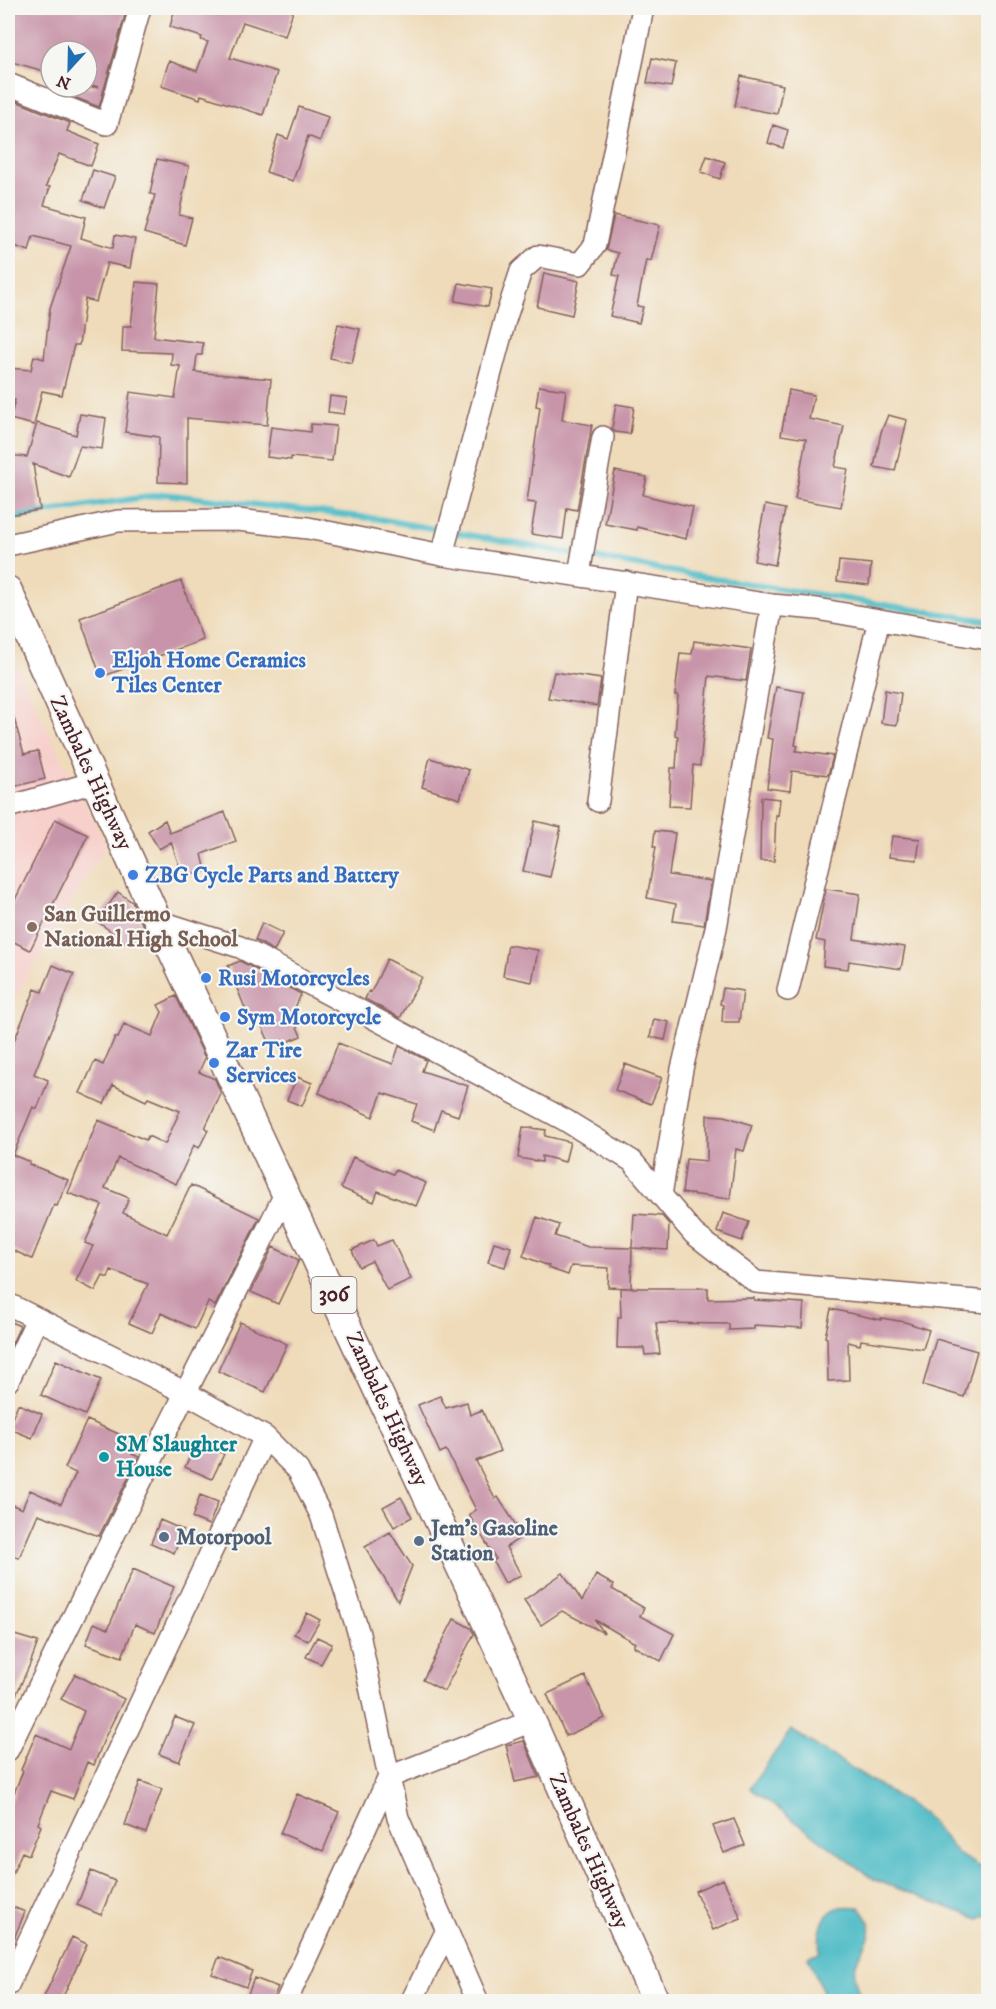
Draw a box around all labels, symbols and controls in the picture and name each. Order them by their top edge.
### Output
north arrow [39,39,99,99]
text: N [54,70,74,94]
place label: Eljoh Home Ceramics Tiles Center [111,647,306,699]
marker: Eljoh Home Ceramics Tiles Center [93,666,107,680]
street label: Zambales Highway [43,691,139,855]
place label: ZBG Cycle Parts and Battery [145,862,399,889]
marker: ZBG Cycle Parts and Battery [126,868,140,882]
place label: San Guillermo National High School [44,901,238,953]
marker: San Guillermo National High School [25,920,39,934]
place label: Rusi Motorcycles [218,965,370,992]
marker: Rusi Motorcycles [199,971,213,985]
place label: Sym Motorcycle [237,1004,381,1031]
marker: Sym Motorcycle [218,1010,232,1024]
place label: Zar Tire Services [226,1037,302,1089]
marker: Zar Tire Services [207,1056,221,1070]
road number: 306 [312,1277,356,1313]
street label: Zambales Highway [339,1327,435,1491]
place label: SM Slaughter House [116,1431,238,1483]
marker: SM Slaughter House [97,1450,111,1464]
place label: Jem's Gasoline Station [428,1515,558,1567]
place label: Motorpool [176,1524,272,1551]
marker: Motorpool [157,1530,171,1544]
marker: Jem's Gasoline Station [412,1534,426,1548]
street label: Zambales Highway [543,1769,636,1933]

